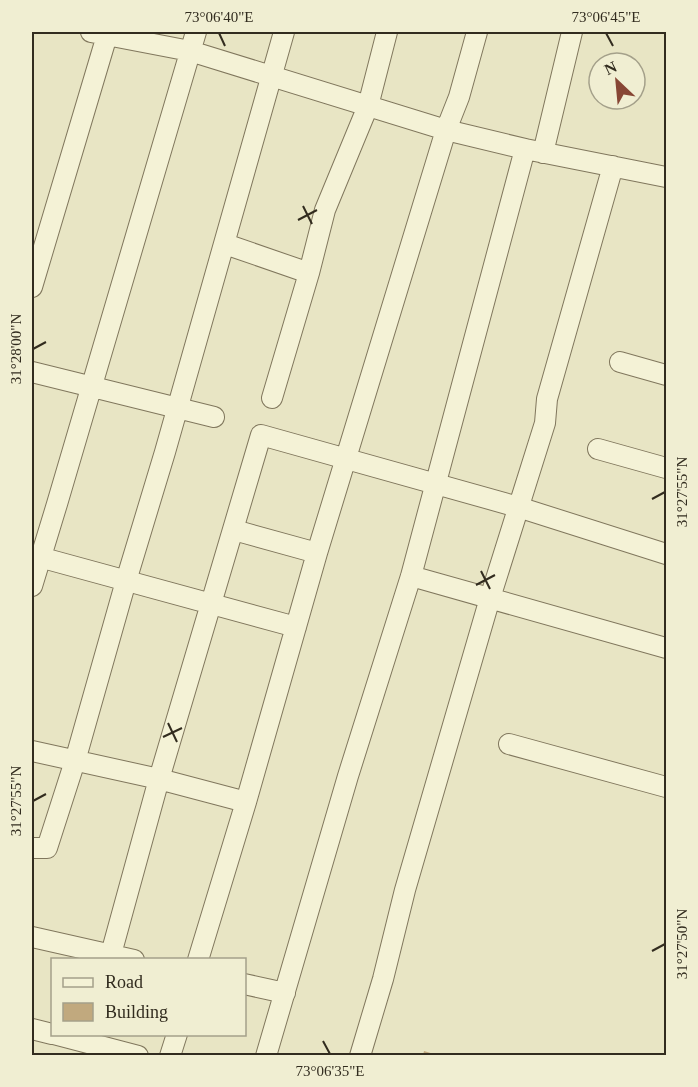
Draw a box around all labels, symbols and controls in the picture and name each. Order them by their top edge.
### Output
text: 73°06'40"E [185,9,254,25]
text: 73°06'45"E [572,9,641,25]
north arrow [587,51,647,111]
text: N [602,58,620,78]
text: 31°28'00"N [8,314,24,384]
text: 31°27'55"N [674,457,690,527]
text: 31°27'55"N [8,766,24,836]
text: 31°27'50"N [674,909,690,979]
legend [51,958,246,1036]
text: Road [105,972,143,992]
text: Building [105,1002,168,1022]
text: 73°06'35"E [296,1063,365,1079]

